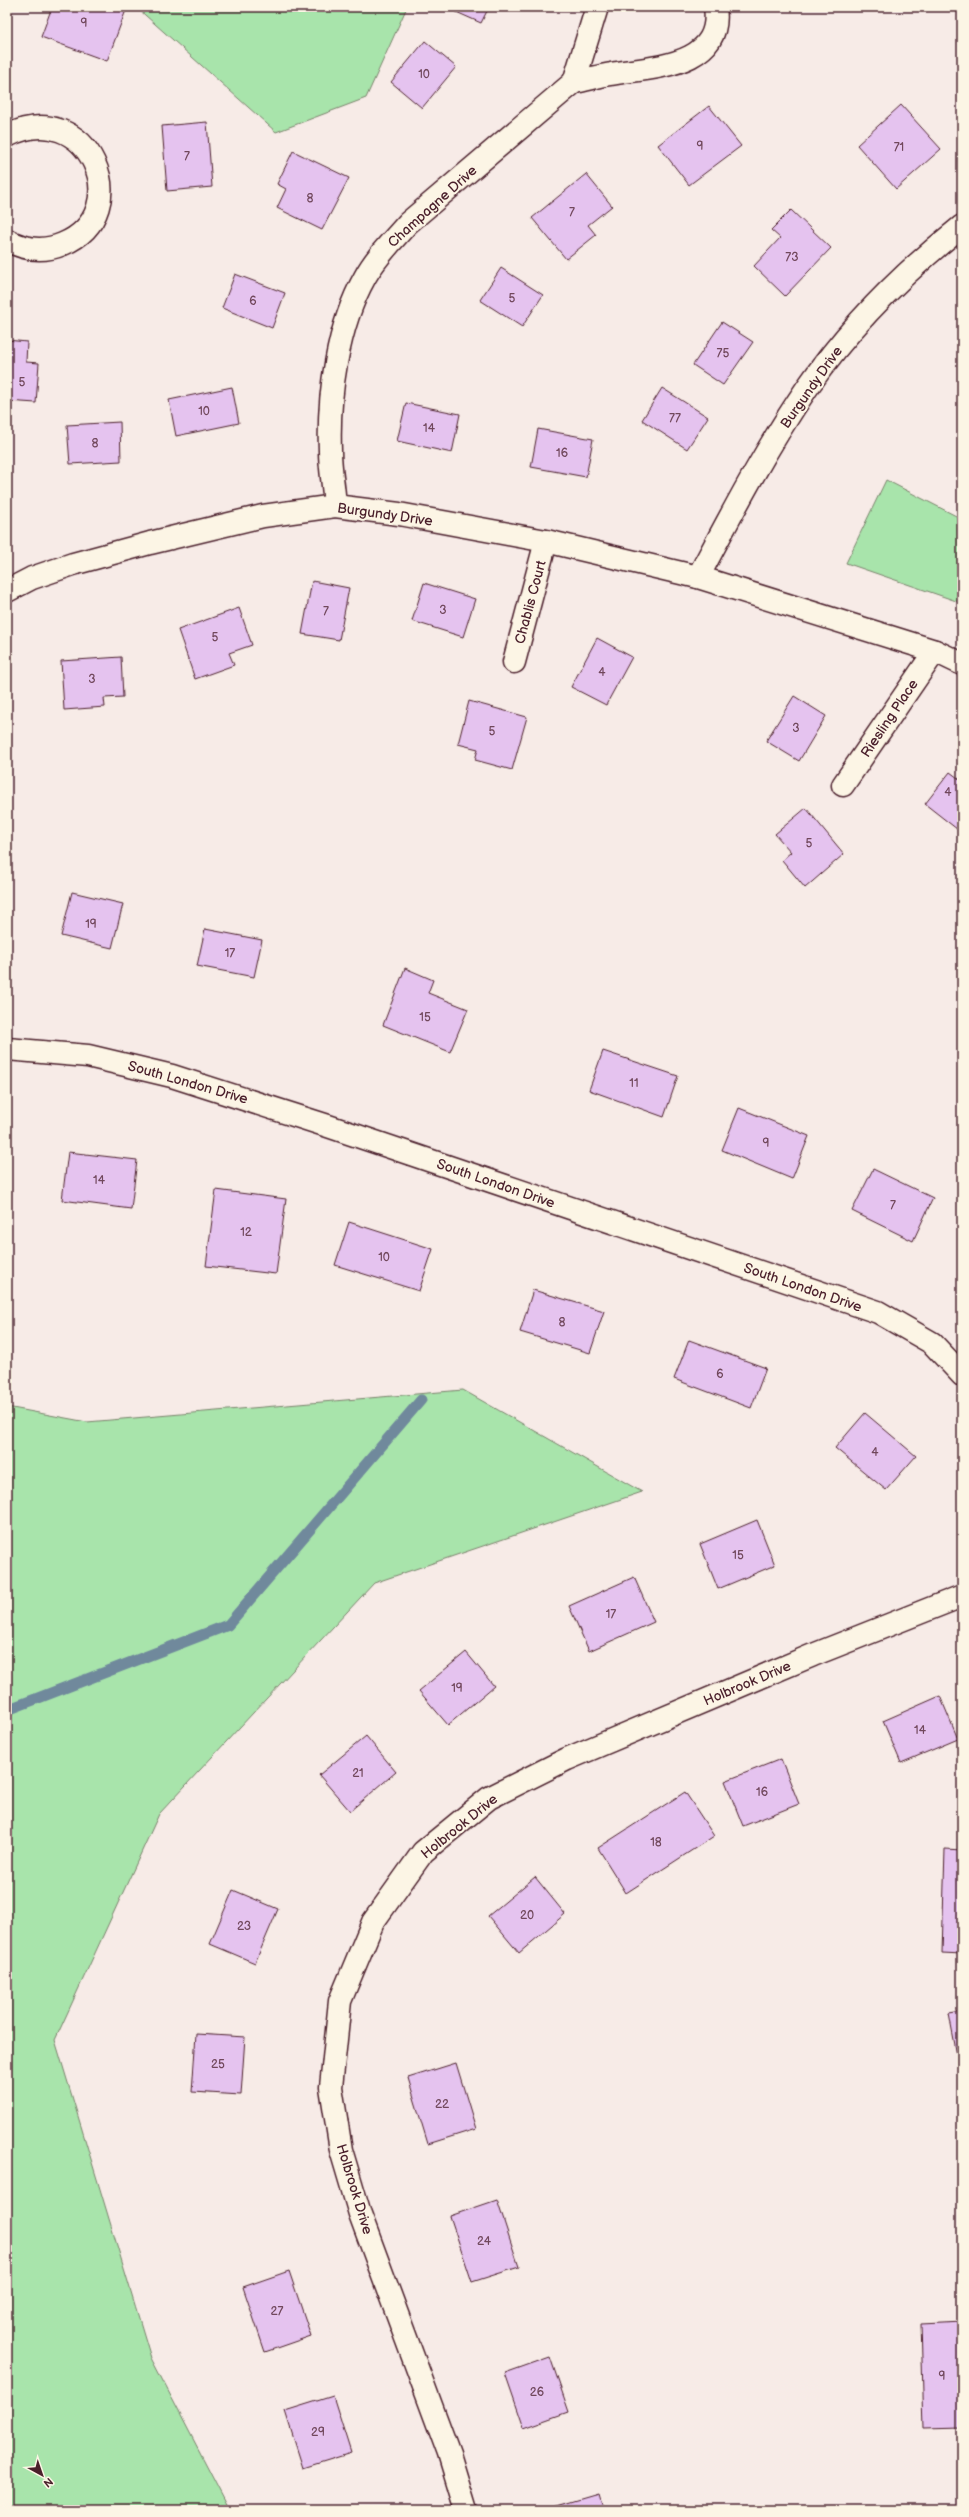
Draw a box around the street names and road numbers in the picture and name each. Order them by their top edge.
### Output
street label: Champagne Drive [384,162,480,251]
street label: Burgundy Drive [777,343,846,432]
street label: Burgundy Drive [336,499,434,530]
street label: Chablis Court [511,558,550,646]
street label: Riesling Place [857,676,922,760]
street label: South London Drive [126,1057,250,1108]
street label: South London Drive [434,1155,557,1212]
street label: South London Drive [741,1259,864,1316]
street label: Holbrook Drive [701,1657,794,1710]
street label: Holbrook Drive [418,1790,501,1862]
street label: Holbrook Drive [333,2142,376,2236]

